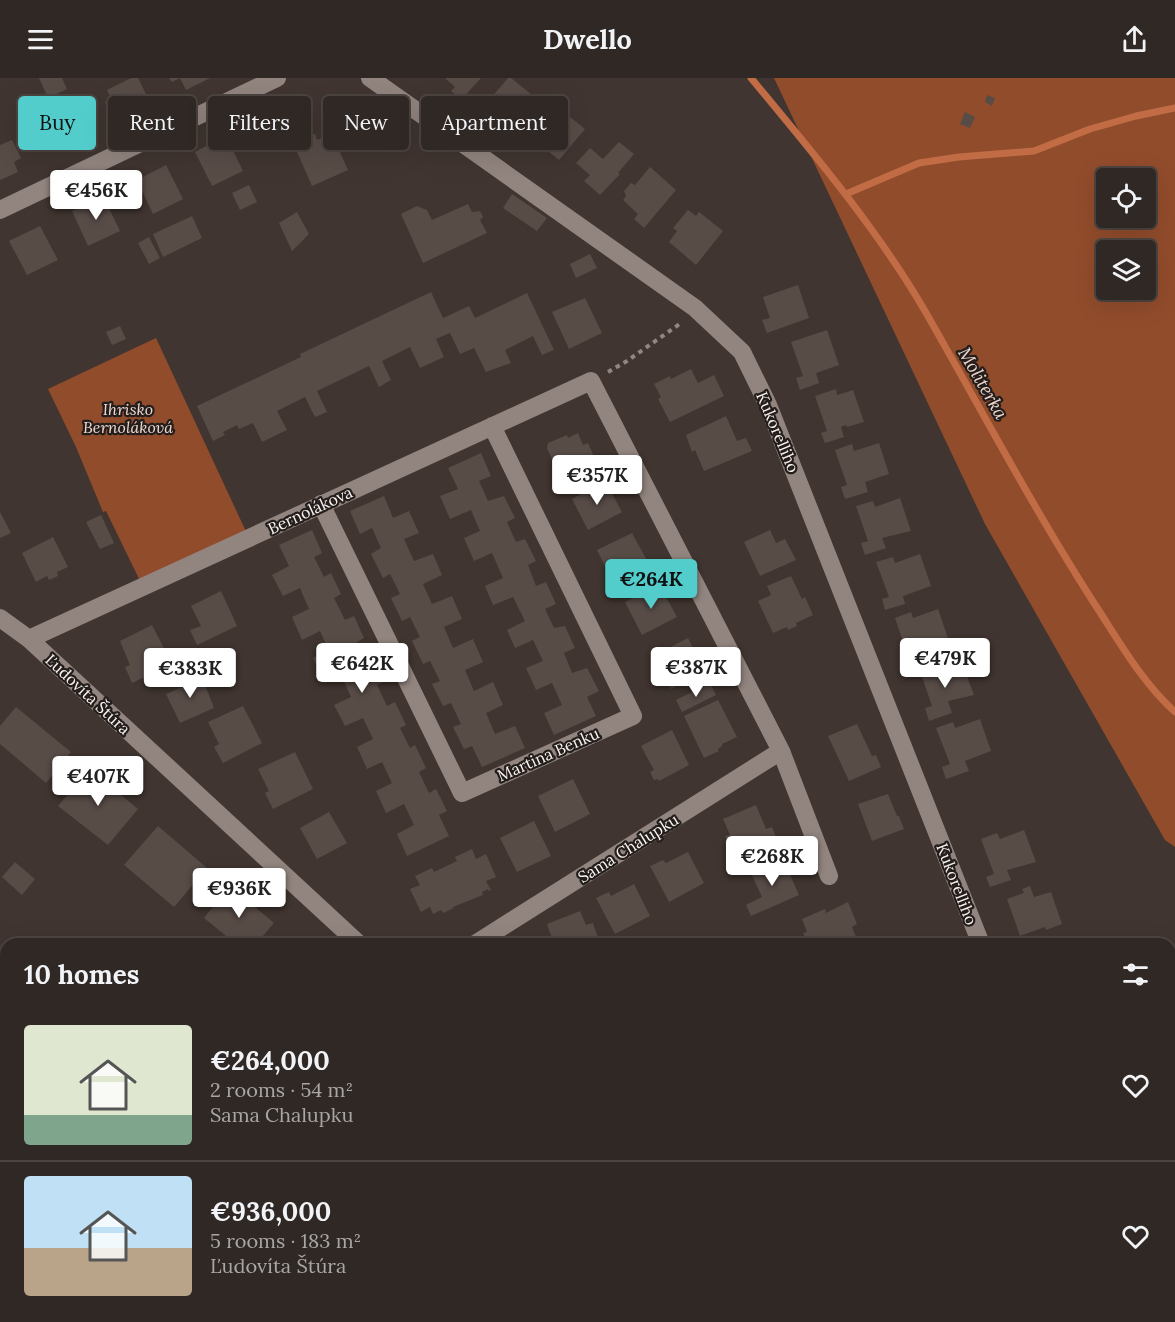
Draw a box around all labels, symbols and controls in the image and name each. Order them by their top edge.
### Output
text: Dwello [543,22,632,56]
icon: menu [24,23,57,56]
icon: share [1118,23,1151,56]
chip: Buy [18,96,96,150]
chip: Rent [108,96,196,150]
chip: Filters [208,96,311,150]
chip: New [323,96,409,150]
chip: Apartment [421,96,568,150]
map controls [1096,168,1156,300]
button: locate [1096,168,1156,228]
pin: €456K [54,170,138,221]
text: €456K [64,177,128,202]
button: layers [1096,240,1156,300]
water label: Moliterka [953,343,1013,423]
street label: Kukorelliho [752,389,804,475]
park label: Ihrisko Bernoláková [83,399,173,437]
pin: €357K [555,455,639,506]
text: €357K [566,462,628,487]
street label: Bernolákova [264,482,356,538]
pin: €264K [609,559,693,610]
text: €264K [619,566,683,591]
pin: €479K [903,638,987,689]
pin: €642K [320,643,404,694]
text: €479K [914,645,976,670]
pin: €387K [654,647,738,698]
pin: €383K [148,648,232,699]
street label: Ľudovíta Štúra [41,650,135,738]
text: €642K [330,650,394,675]
text: €387K [665,654,727,679]
text: €383K [158,655,222,680]
street label: Martina Benku [494,722,602,785]
pin: €407K [56,756,140,807]
text: €407K [66,763,130,788]
street label: Sama Chalupku [574,809,682,887]
pin: €268K [730,836,814,887]
street label: Kukorelliho [932,840,982,928]
text: €268K [740,843,804,868]
pin: €936K [197,868,281,919]
text: €936K [207,875,271,900]
text: 10 homes [24,958,139,991]
icon: filters [1119,958,1152,991]
text: €264,000 [210,1044,330,1077]
icon: home [72,1049,144,1121]
icon: heart [1119,1069,1152,1102]
text: 2 rooms · 54 m² [210,1077,353,1102]
text: Sama Chalupku [210,1102,353,1127]
text: €936,000 [210,1195,331,1228]
icon: home [72,1200,144,1272]
icon: heart [1119,1220,1152,1253]
text: 5 rooms · 183 m² [210,1228,361,1253]
text: Ľudovíta Štúra [210,1253,346,1278]

